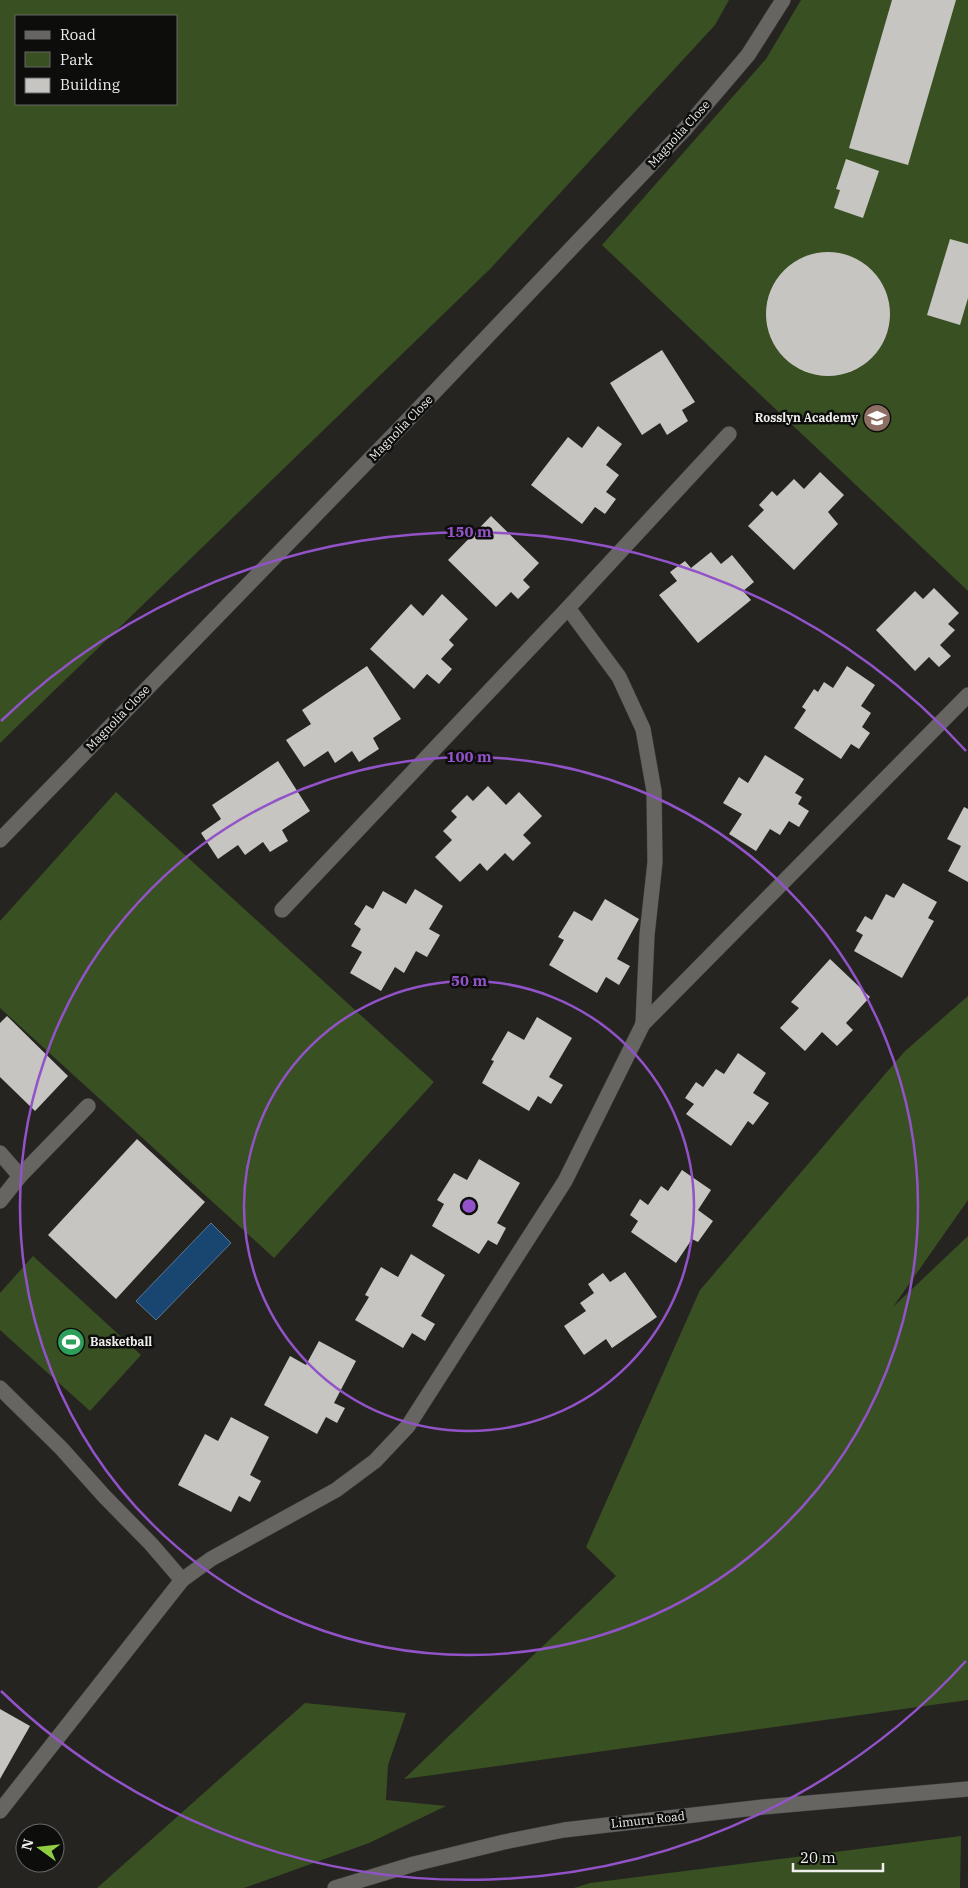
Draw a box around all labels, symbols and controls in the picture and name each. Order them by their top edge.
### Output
legend [15,15,178,105]
text: Road [60,25,96,44]
text: Park [60,50,93,69]
text: Building [60,75,120,94]
street label: Magnolia Close [645,97,713,170]
street label: Magnolia Close [366,392,436,463]
school or university icon: Rosslyn Academy [862,403,892,433]
place label: Rosslyn Academy [755,410,858,425]
text: 150 m [446,522,492,541]
street label: Magnolia Close [83,682,153,753]
text: 100 m [446,747,492,766]
text: 50 m [451,971,487,990]
centre of rings [460,1197,478,1215]
sports icon: Basketball [56,1327,86,1357]
place label: Basketball [90,1334,152,1349]
street label: Limuru Road [610,1808,686,1831]
north arrow [15,1823,65,1873]
text: N [17,1837,38,1852]
scale bar [793,1840,883,1872]
text: 20 m [800,1848,836,1867]

